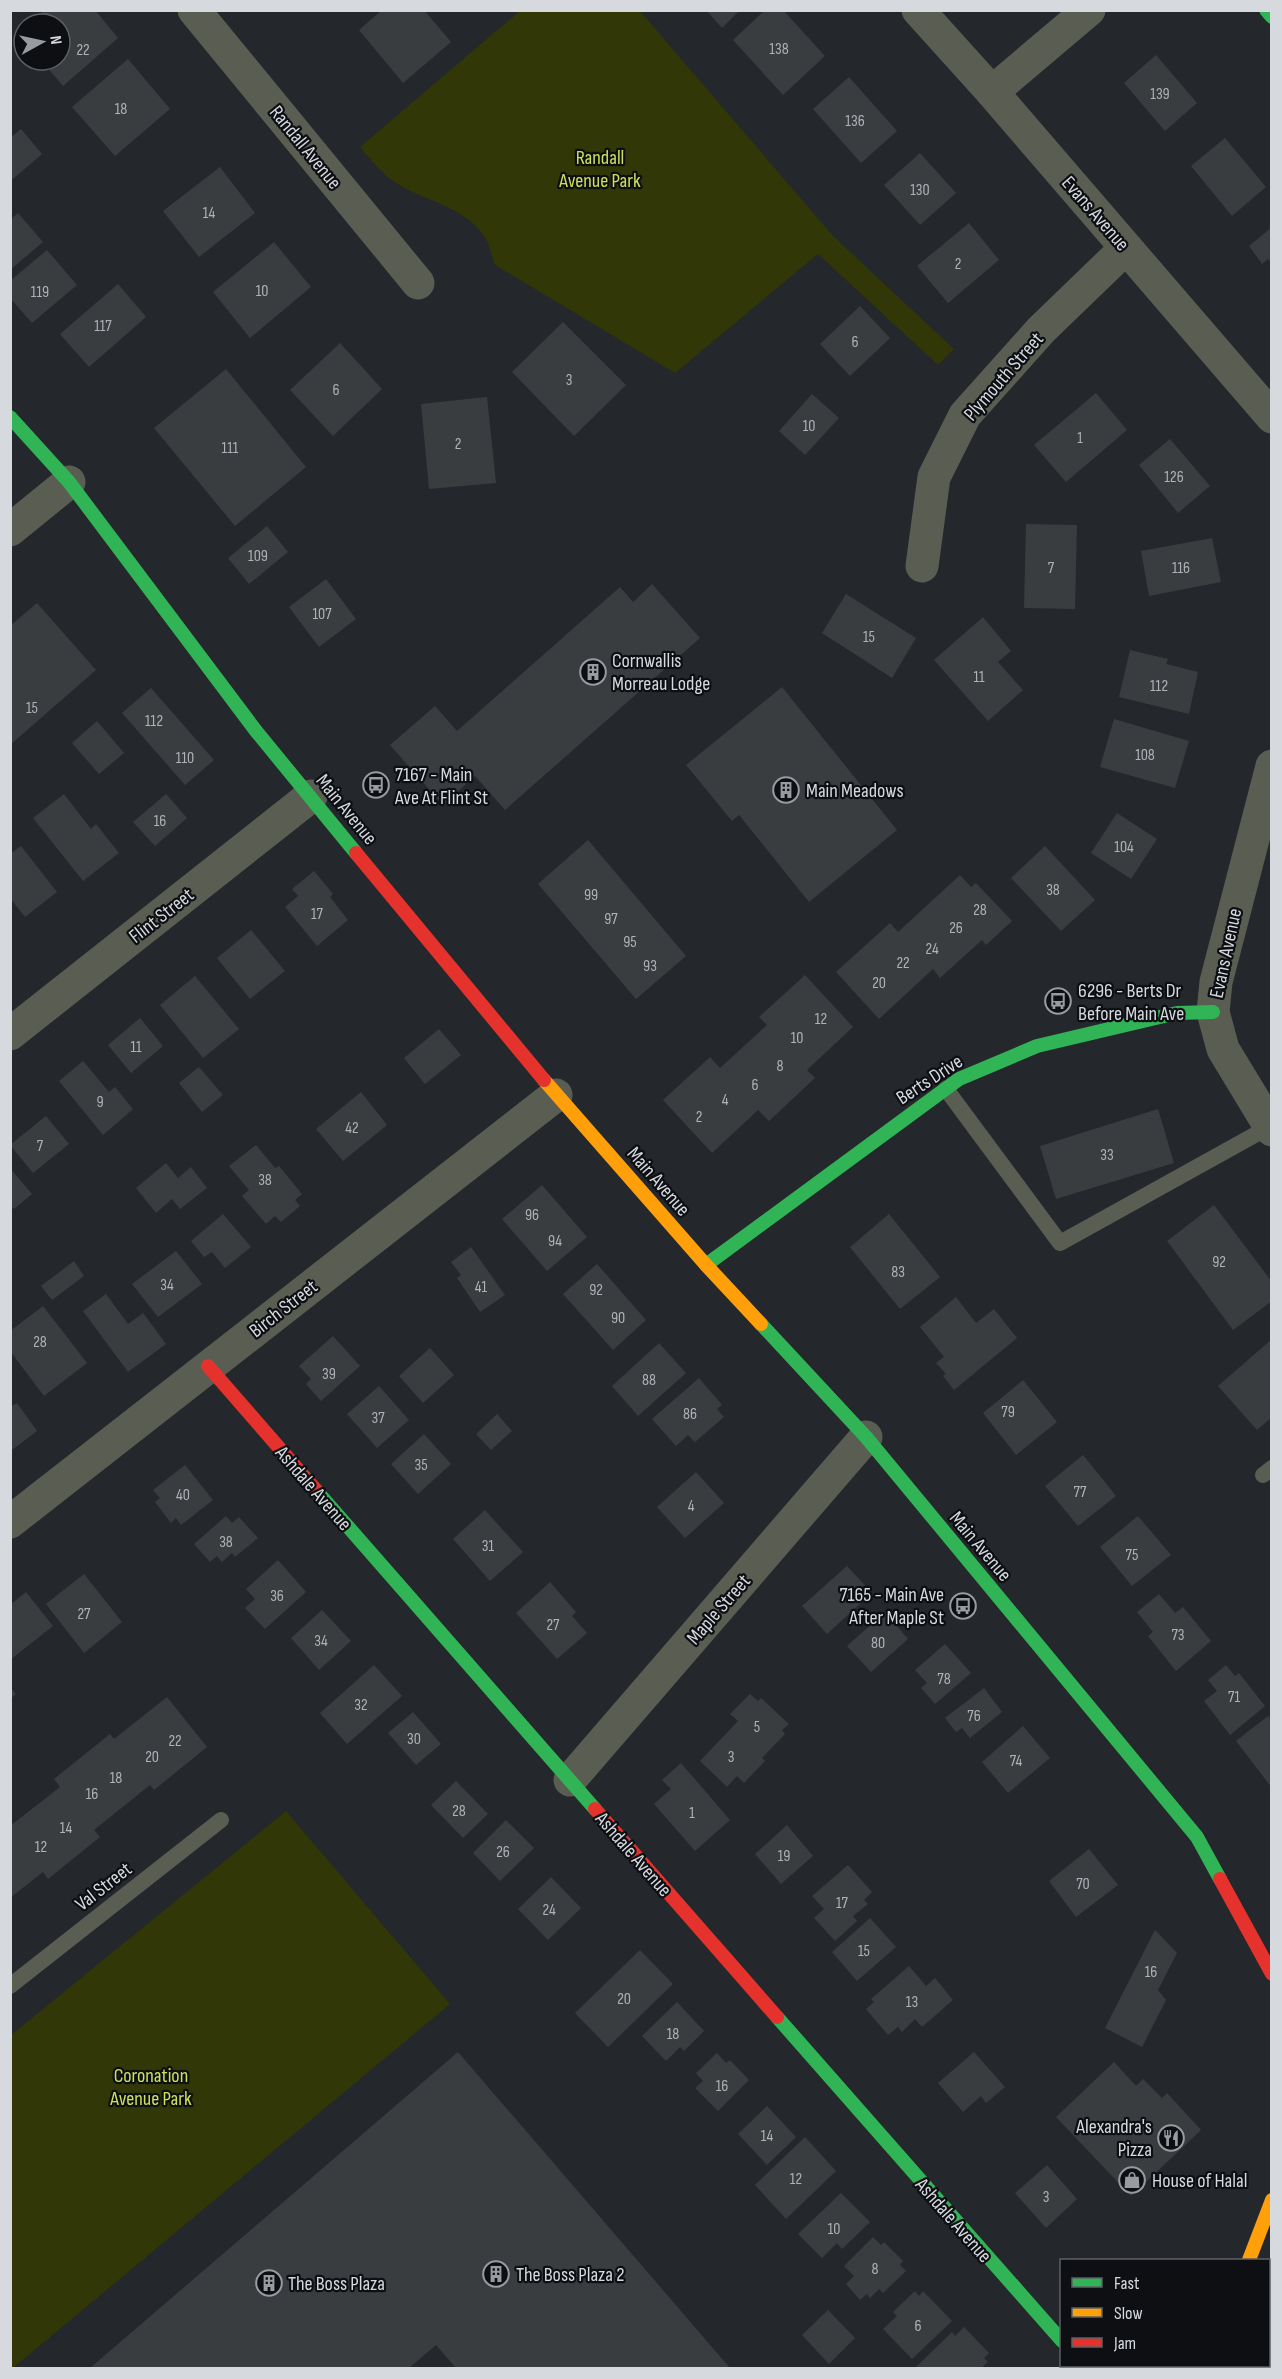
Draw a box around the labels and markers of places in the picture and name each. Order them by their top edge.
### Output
place label: Cornwallis Morreau Lodge [612,649,710,696]
building icon: Cornwallis Morreau Lodge [578,657,608,687]
place label: 7167 - Main Ave At Flint St [394,763,488,810]
bus stop icon: 7167 - Main Ave At Flint St [361,770,391,800]
building icon: Main Meadows [771,775,801,805]
place label: Main Meadows [806,779,904,803]
place label: 6296 - Berts Dr Before Main Ave [1078,979,1184,1026]
bus stop icon: 6296 - Berts Dr Before Main Ave [1043,986,1073,1016]
place label: 7165 - Main Ave After Maple St [839,1583,944,1630]
bus stop icon: 7165 - Main Ave After Maple St [948,1591,978,1621]
place label: Alexandra's Pizza [1075,2115,1152,2162]
restaurant icon: Alexandra's Pizza [1156,2123,1186,2153]
shop icon: House of Halal [1117,2165,1147,2195]
place label: House of Halal [1152,2169,1247,2193]
building icon: The Boss Plaza 2 [481,2259,511,2289]
place label: The Boss Plaza 2 [516,2263,624,2287]
building icon: The Boss Plaza [254,2268,284,2298]
place label: The Boss Plaza [288,2272,385,2296]

